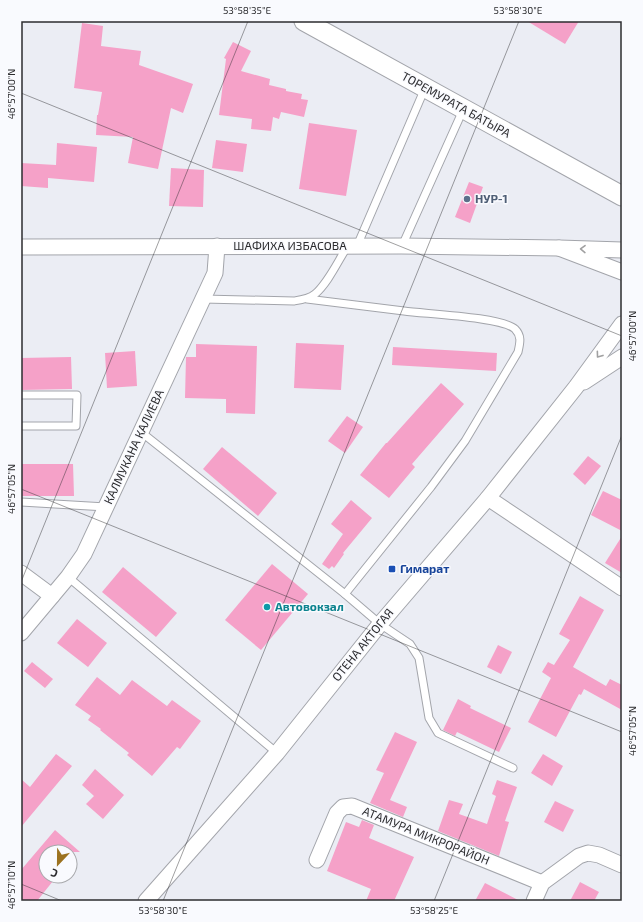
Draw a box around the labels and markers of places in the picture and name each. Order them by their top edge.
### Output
place label: НУР-1 [475,191,508,205]
marker: НУР-1 [462,194,472,204]
place label: Гимарат [400,561,449,575]
marker: Гимарат [387,564,397,574]
place label: Автовокзал [275,599,344,613]
marker: Автовокзал [262,602,272,612]

